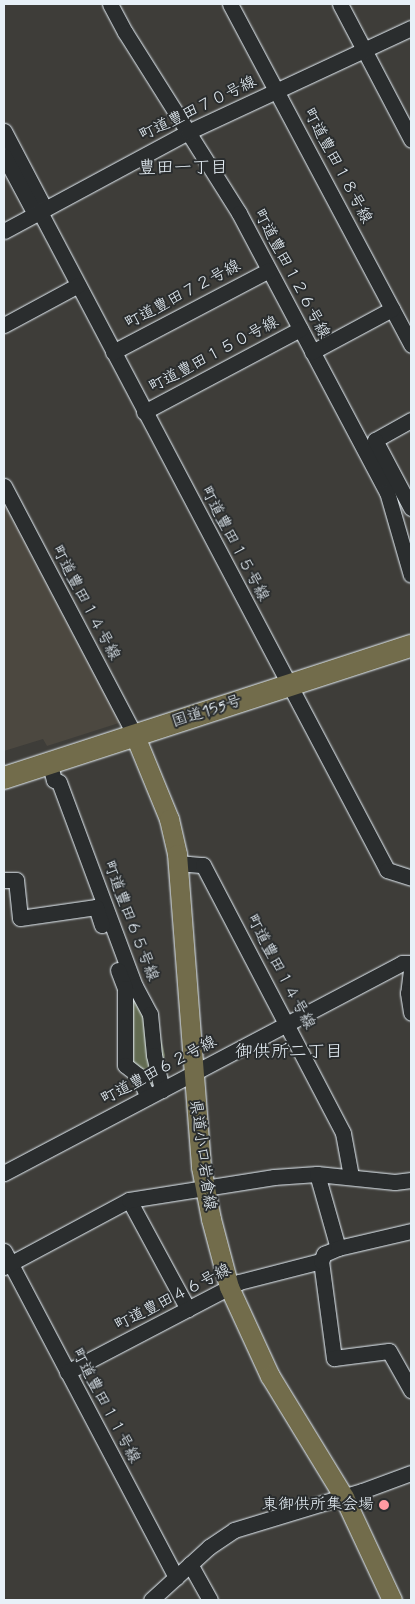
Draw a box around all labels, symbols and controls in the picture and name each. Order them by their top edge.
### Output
street label: 町道豊田７０号線 [136,72,260,146]
street label: 町道豊田１８号線 [298,105,376,227]
district label: 豊田一丁目 [138,157,228,179]
street label: 町道豊田１２６号線 [249,206,333,342]
street label: 町道豊田７２号線 [122,256,244,334]
street label: 町道豊田１５０号線 [146,313,282,397]
street label: 町道豊田１５号線 [195,483,273,605]
street label: 町道豊田１４号線 [46,542,124,664]
street label: 国道155号 [170,692,244,732]
street label: 町道豊田６５号線 [98,858,162,984]
street label: 町道豊田１４号線 [241,911,319,1033]
street label: 町道豊田６２号線 [98,1032,220,1110]
district label: 御供所二丁目 [235,1041,343,1063]
street label: 県道小口岩倉線 [185,1098,219,1212]
street label: 町道豊田４６号線 [112,1260,234,1336]
street label: 町道豊田１１号線 [66,1345,144,1467]
place label: 東御供所集会場 [262,1495,374,1515]
marker: 東御供所集会場 [378,1499,390,1511]

